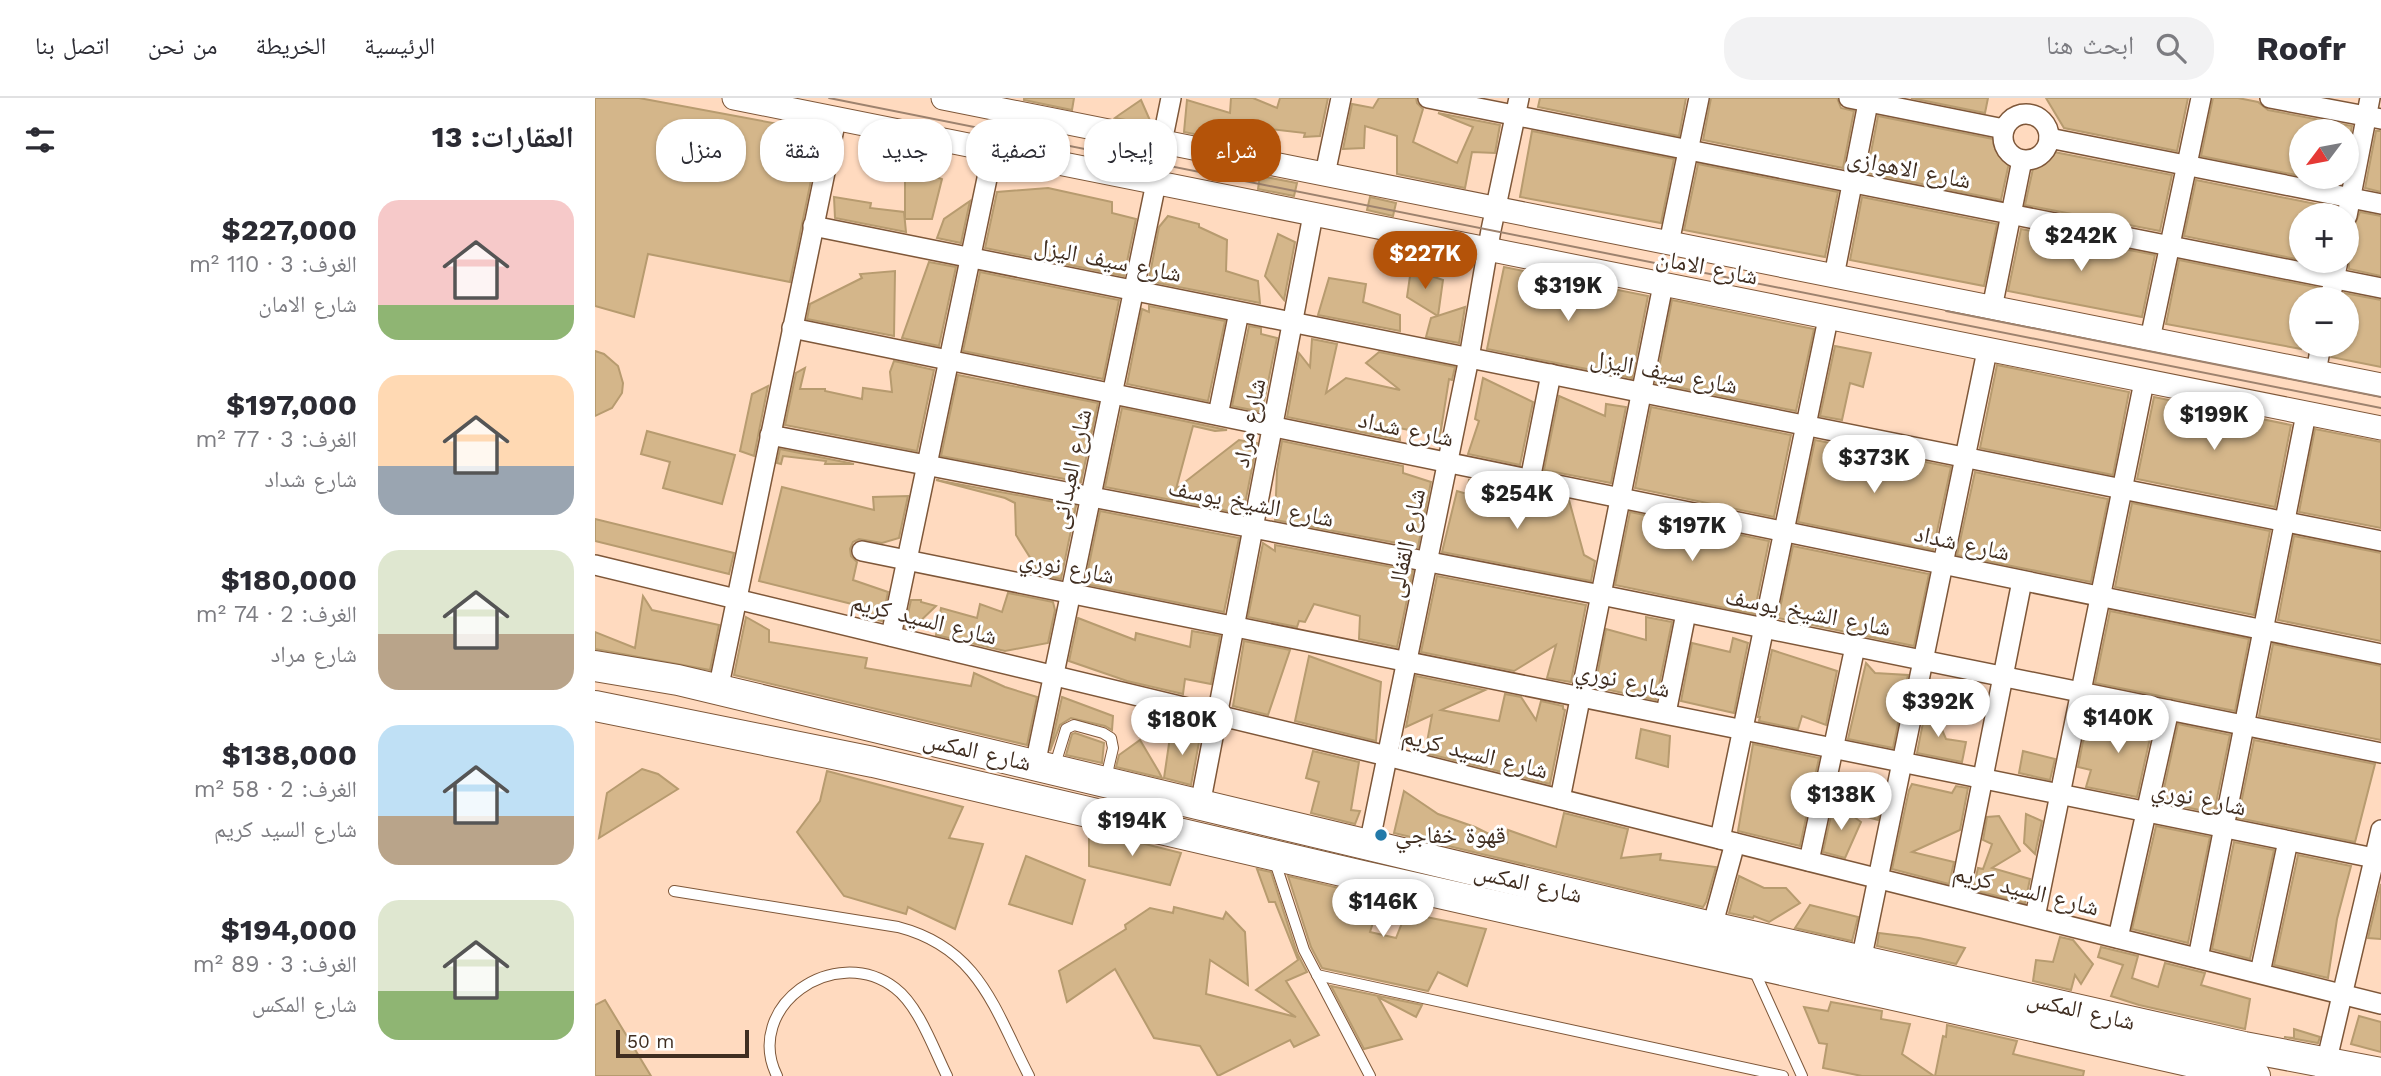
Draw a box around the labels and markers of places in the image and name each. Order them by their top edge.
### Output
pin: $242K [2032,214,2130,273]
pin: $227K [1376,232,1474,291]
pin: $319K [1519,264,1617,323]
pin: $199K [2165,392,2263,452]
pin: $373K [1825,436,1923,495]
pin: $254K [1468,472,1566,531]
pin: $197K [1643,504,1741,563]
pin: $392K [1889,680,1987,739]
pin: $140K [2069,696,2167,755]
pin: $180K [1133,698,1231,757]
pin: $138K [1792,772,1890,832]
pin: $194K [1083,798,1181,858]
place label: قهوة خفاجي [1395,821,1506,854]
marker: قهوة خفاجي [1373,827,1389,843]
pin: $146K [1334,880,1432,939]

